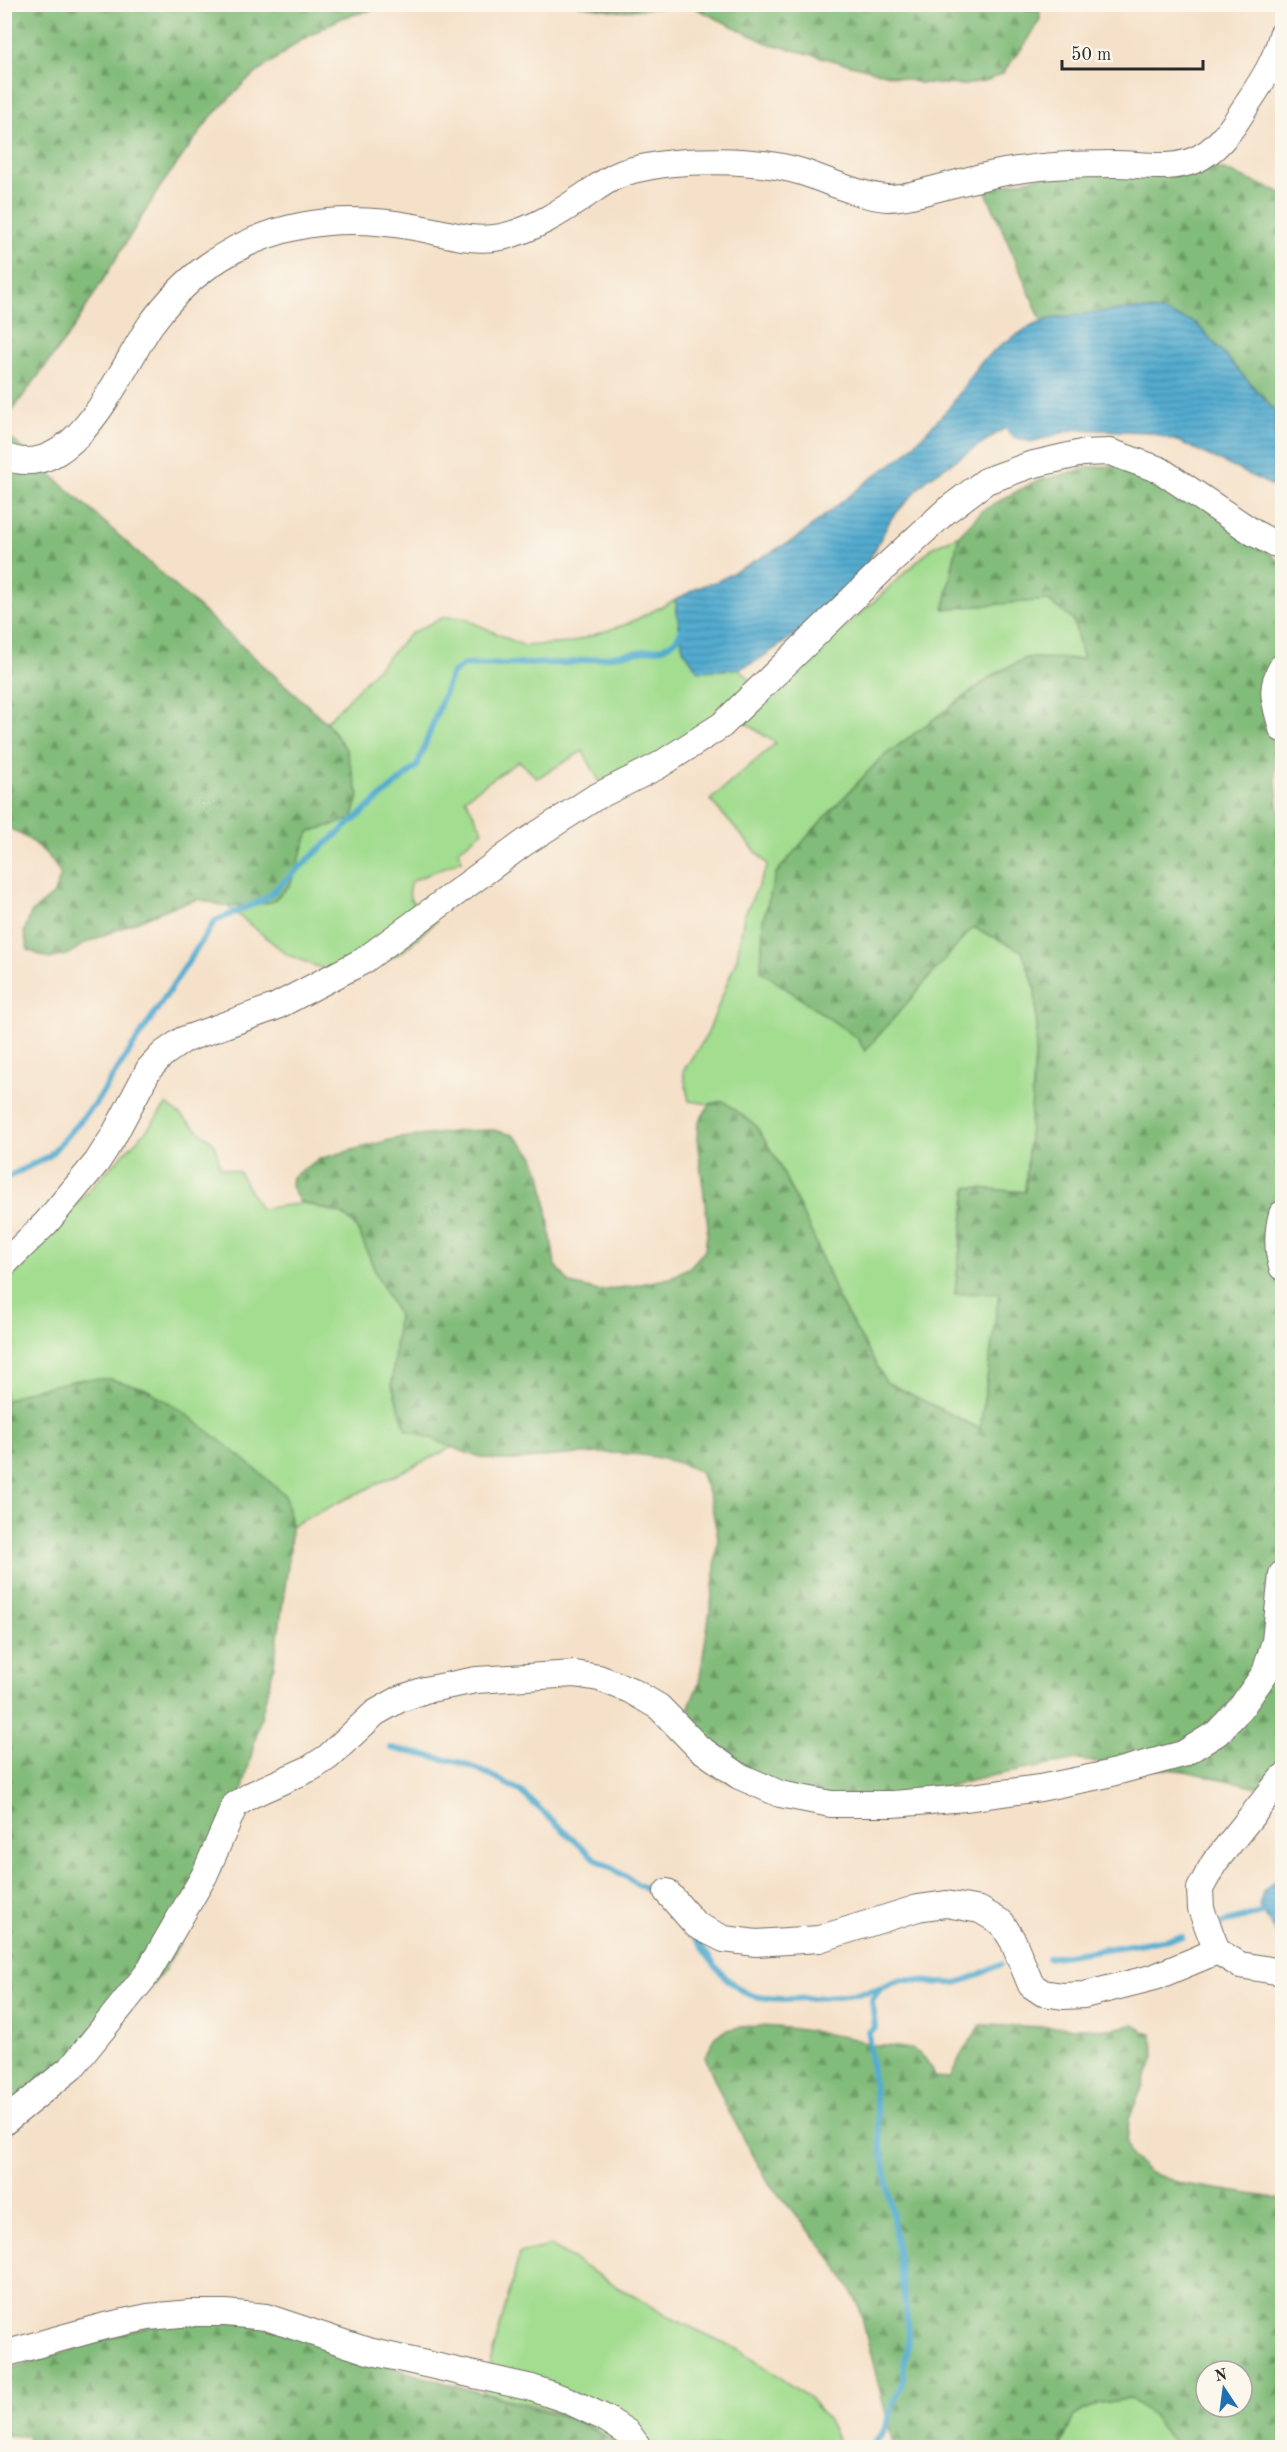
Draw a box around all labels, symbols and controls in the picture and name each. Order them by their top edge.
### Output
scale bar [1062,33,1203,71]
text: 50 m [1071,46,1111,64]
north arrow [1194,2359,1254,2419]
text: N [1213,2367,1230,2386]

